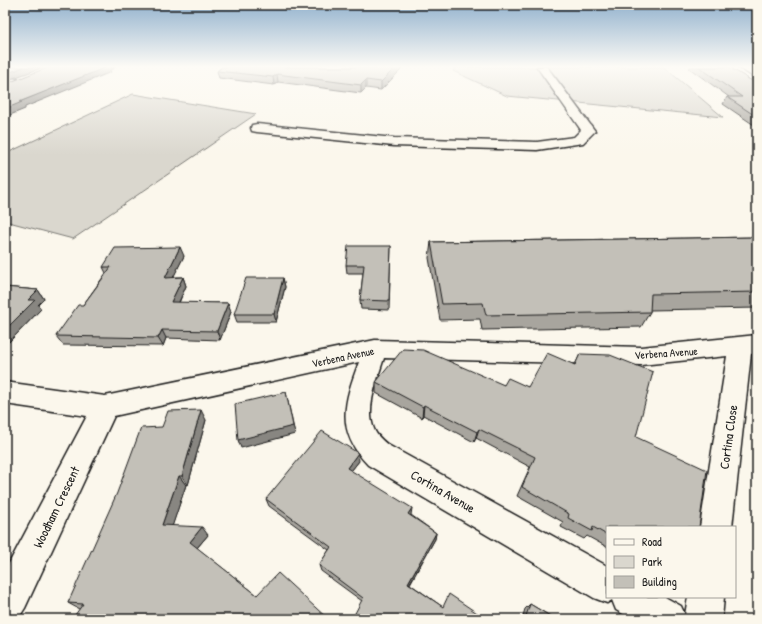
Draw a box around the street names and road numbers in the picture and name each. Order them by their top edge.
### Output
street label: Verbena Avenue [311,343,376,370]
street label: Verbena Avenue [634,344,699,362]
street label: Cortina Close [715,404,741,470]
street label: Woodham Crescent [28,463,84,551]
street label: Cortina Avenue [407,465,479,517]

